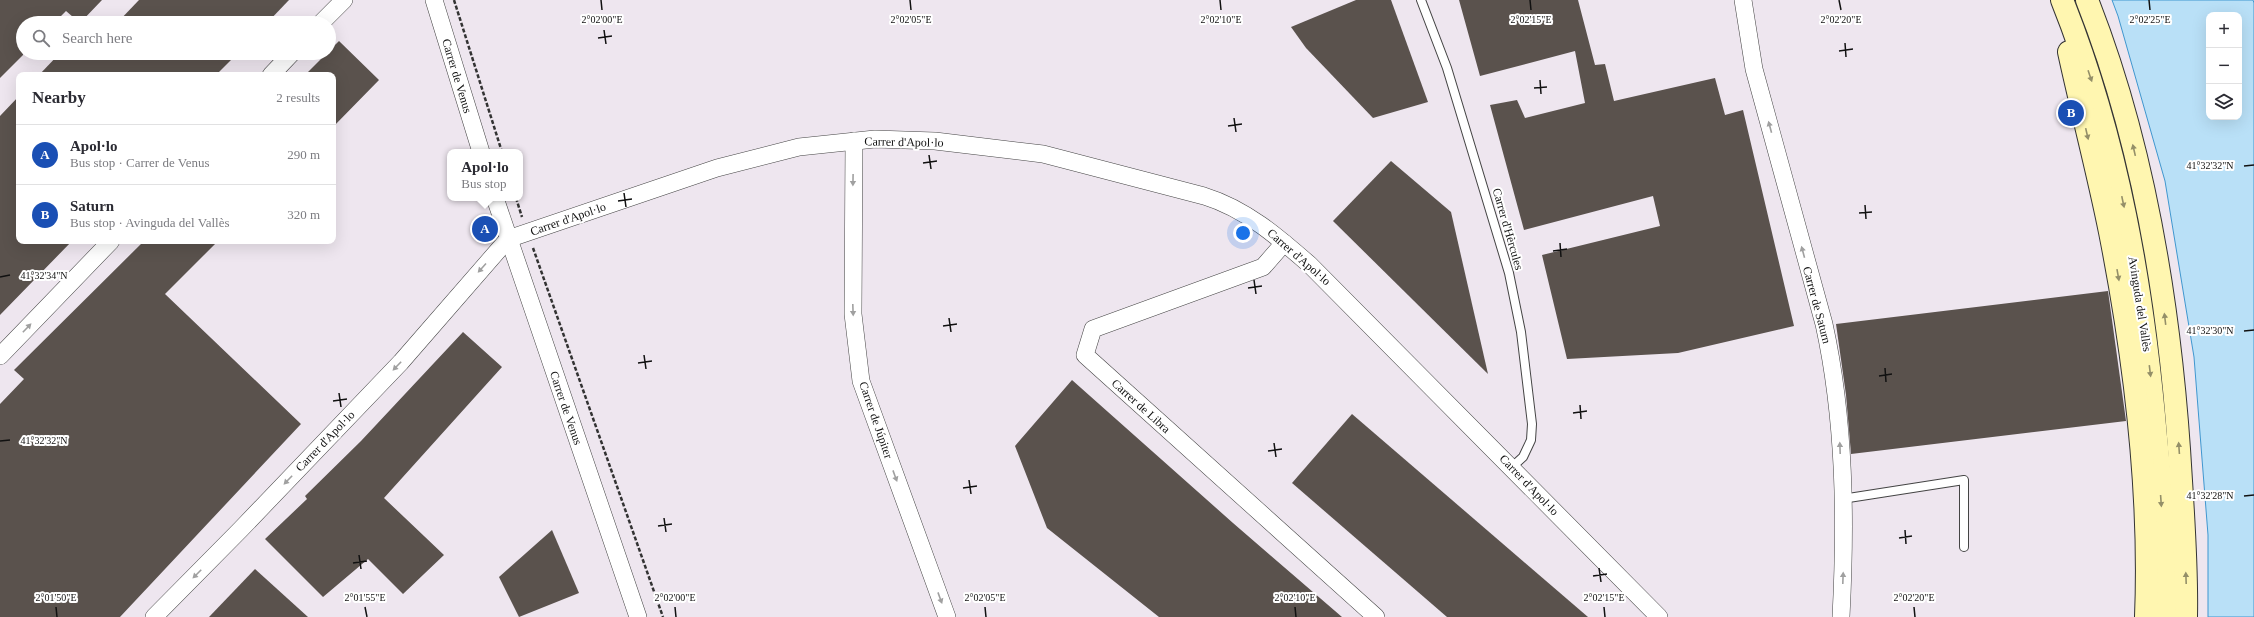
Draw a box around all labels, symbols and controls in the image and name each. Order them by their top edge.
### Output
map controls [2206,12,2242,120]
button: + [2206,12,2242,48]
text: 2°02'00"E [582,14,623,25]
text: 2°02'05"E [891,14,932,25]
text: 2°02'10"E [1201,14,1242,25]
text: 2°02'15"E [1511,14,1552,25]
text: 2°02'20"E [1821,14,1862,25]
text: 2°02'25"E [2130,14,2171,25]
search box [16,16,336,60]
icon: search [30,27,52,49]
text: Search here [62,30,132,46]
street label: Carrer de Venus [439,37,475,115]
button: − [2206,48,2242,84]
one-way arrow [2087,70,2093,82]
button: layers [2206,84,2242,120]
text: Nearby [32,88,86,107]
text: 2 results [276,90,320,105]
pin: B [2058,98,2084,128]
one-way arrow [1766,120,1772,133]
one-way arrow [2085,128,2091,140]
street label: Carrer d'Apol·lo [864,134,944,150]
text: Apol·lo [70,138,118,154]
one-way arrow [2130,144,2136,156]
text: A [40,147,50,162]
text: 290 m [287,147,320,162]
popup [447,149,523,201]
text: Bus stop · Carrer de Venus [70,155,210,170]
text: Apol·lo [461,159,509,175]
text: 41°32'32"N [2186,160,2234,171]
one-way arrow [850,174,856,187]
text: Bus stop [461,176,506,191]
street label: Carrer d'Hèrcules [1490,186,1526,272]
one-way arrow [2121,196,2127,208]
text: Saturn [70,198,114,214]
street label: Carrer d'Apol·lo [528,199,608,239]
text: B [41,207,49,222]
text: 320 m [287,207,320,222]
pin: A [472,214,498,244]
text: Bus stop · Avinguda del Vallès [70,215,230,230]
your location [1233,223,1253,243]
street label: Carrer d'Apol·lo [1265,226,1333,288]
one-way arrow [1800,246,1806,258]
street label: Avinguda del Vallès [2126,255,2154,353]
one-way arrow [477,263,486,273]
street label: Carrer de Saturn [1800,265,1834,345]
one-way arrow [2115,269,2121,281]
text: 41°32'34"N [20,270,68,281]
one-way arrow [850,304,856,317]
one-way arrow [2162,313,2168,325]
one-way arrow [22,323,32,333]
text: 41°32'30"N [2186,325,2234,336]
one-way arrow [392,361,402,371]
one-way arrow [2147,365,2153,378]
street label: Carrer de Venus [547,369,585,447]
street label: Carrer de Libra [1109,376,1174,436]
street label: Carrer de Júpiter [856,380,896,460]
street label: Carrer d'Apol·lo [292,408,358,474]
text: 41°32'32"N [20,435,68,446]
one-way arrow [1837,441,1843,454]
one-way arrow [2176,442,2183,454]
street label: Carrer d'Apol·lo [1496,452,1562,518]
one-way arrow [892,470,898,482]
one-way arrow [283,475,292,485]
text: 41°32'28"N [2186,490,2234,501]
one-way arrow [2158,495,2165,507]
one-way arrow [192,569,202,578]
one-way arrow [1840,571,1846,584]
one-way arrow [2183,571,2189,584]
text: 2°01'50"E [36,592,77,603]
text: 2°01'55"E [345,592,386,603]
text: 2°02'00"E [655,592,696,603]
one-way arrow [937,592,943,604]
text: 2°02'05"E [965,592,1006,603]
text: 2°02'10"E [1275,592,1316,603]
text: 2°02'15"E [1584,592,1625,603]
text: 2°02'20"E [1894,592,1935,603]

